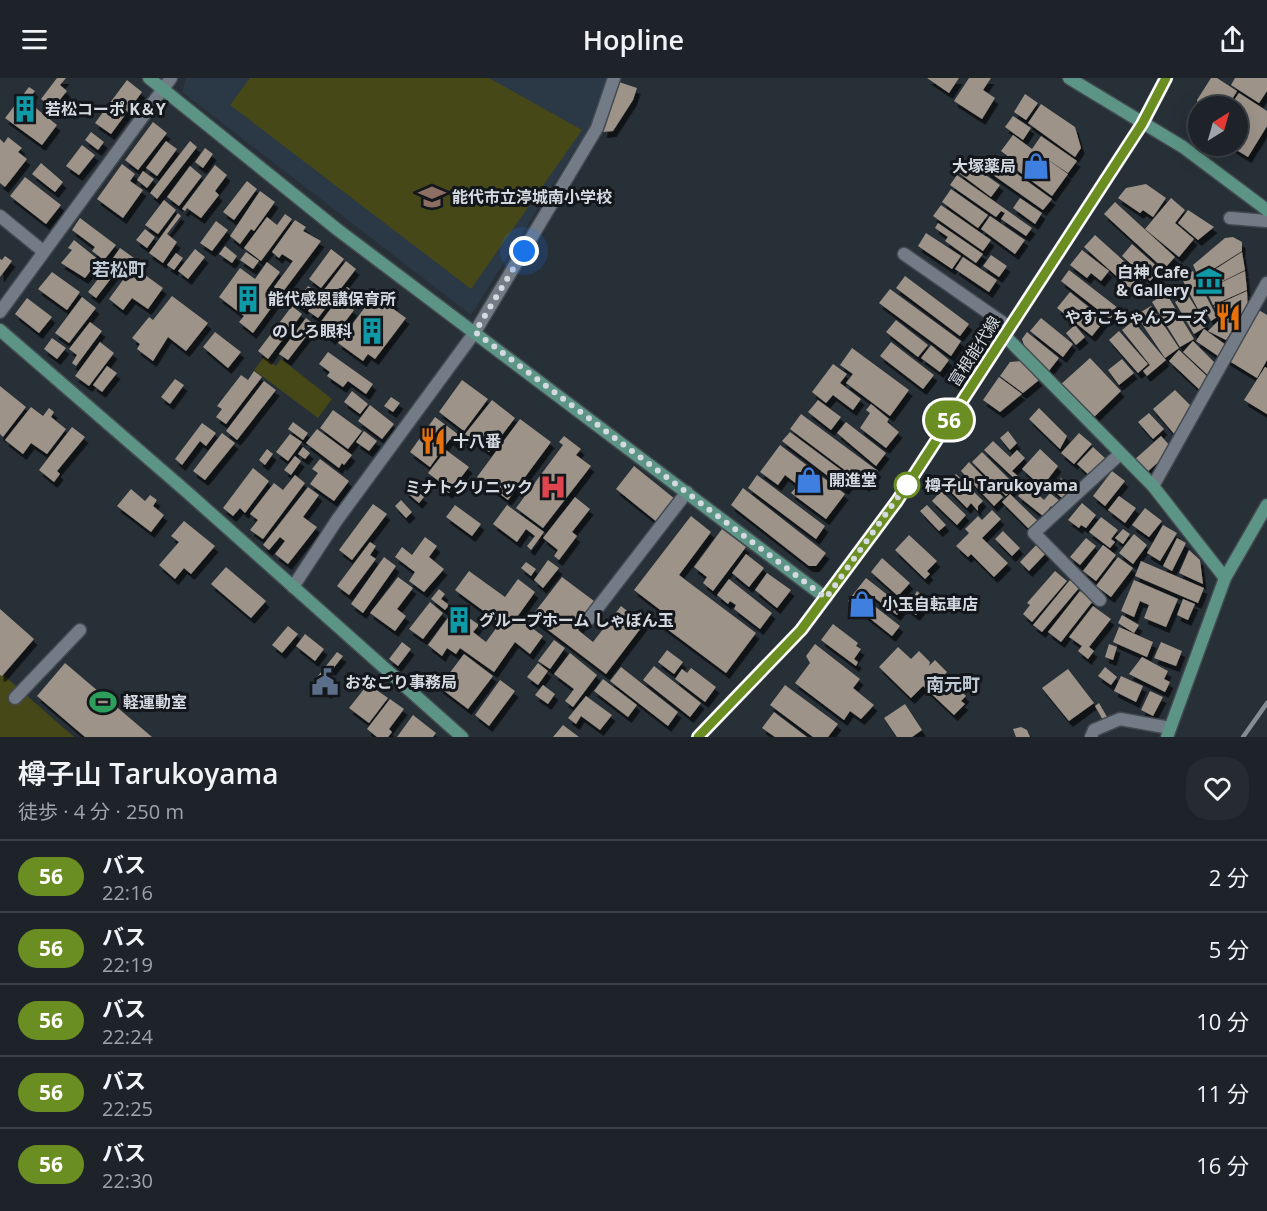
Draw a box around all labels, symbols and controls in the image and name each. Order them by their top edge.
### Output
text: Hopline [583,21,684,58]
icon: menu [18,23,51,56]
icon: share [1216,23,1249,56]
building icon: 若松コーポ K＆Y [10,94,40,124]
north arrow [1188,96,1248,156]
map controls [1188,96,1248,156]
place label: 若松コーポ K＆Y [45,98,166,120]
shop icon: 大塚薬局 [1021,151,1051,181]
place label: 大塚薬局 [952,155,1016,177]
school or university icon: 能代市立渟城南小学校 [417,182,447,212]
place label: 能代市立渟城南小学校 [452,186,612,208]
your location [509,236,539,266]
district label: 若松町 [92,257,146,281]
place label: 白神 Cafe & Gallery [1116,261,1190,301]
museum icon: 白神 Cafe & Gallery [1194,266,1224,296]
building icon: 能代感恩講保育所 [233,284,263,314]
place label: 能代感恩講保育所 [268,288,396,310]
restaurant icon: やすこちゃんフーズ [1213,302,1243,332]
place label: やすこちゃんフーズ [1065,306,1208,328]
street label: 富根能代線 [943,311,1005,391]
building icon: のしろ眼科 [357,316,387,346]
place label: のしろ眼科 [272,320,352,342]
line badge: 56 [922,400,976,440]
text: 56 [937,406,961,434]
restaurant icon: 十八番 [418,426,448,456]
place label: 十八番 [453,430,501,452]
shop icon: 開進堂 [794,465,824,495]
place label: 開進堂 [829,469,877,491]
hospital icon: ミナトクリニック [538,472,568,502]
marker: 樽子山 Tarukoyama [894,472,920,498]
place label: 樽子山 Tarukoyama [925,474,1078,496]
place label: ミナトクリニック [405,476,533,498]
shop icon: 小玉自転車店 [847,589,877,619]
place label: 小玉自転車店 [882,593,978,615]
building icon: グループホーム しゃぼん玉 [444,605,474,635]
place label: グループホーム しゃぼん玉 [479,609,674,631]
public building icon: おなごり事務局 [310,667,340,697]
place label: おなごり事務局 [345,671,457,693]
district label: 南元町 [926,672,980,696]
sports icon: 軽運動室 [88,687,118,717]
place label: 軽運動室 [123,691,187,713]
text: 樽子山 Tarukoyama [18,754,279,792]
button: heart [1186,757,1249,820]
text: 徒歩 · 4 分 · 250 m [18,798,184,825]
text: バス [102,849,146,879]
text: 56 [39,862,63,890]
text: 2 分 [1209,862,1249,892]
text: 22:16 [102,879,153,906]
text: バス [102,921,146,951]
text: 56 [39,934,63,962]
text: 5 分 [1209,934,1249,964]
text: 22:19 [102,951,153,978]
text: バス [102,993,146,1023]
text: 56 [39,1006,63,1034]
text: 10 分 [1196,1006,1249,1036]
text: 22:24 [102,1023,153,1050]
text: バス [102,1065,146,1095]
text: 56 [39,1078,63,1106]
text: 11 分 [1196,1078,1249,1108]
text: 22:25 [102,1095,153,1122]
text: バス [102,1137,146,1167]
text: 56 [39,1150,63,1178]
text: 16 分 [1196,1150,1249,1180]
text: 22:30 [102,1167,153,1194]

